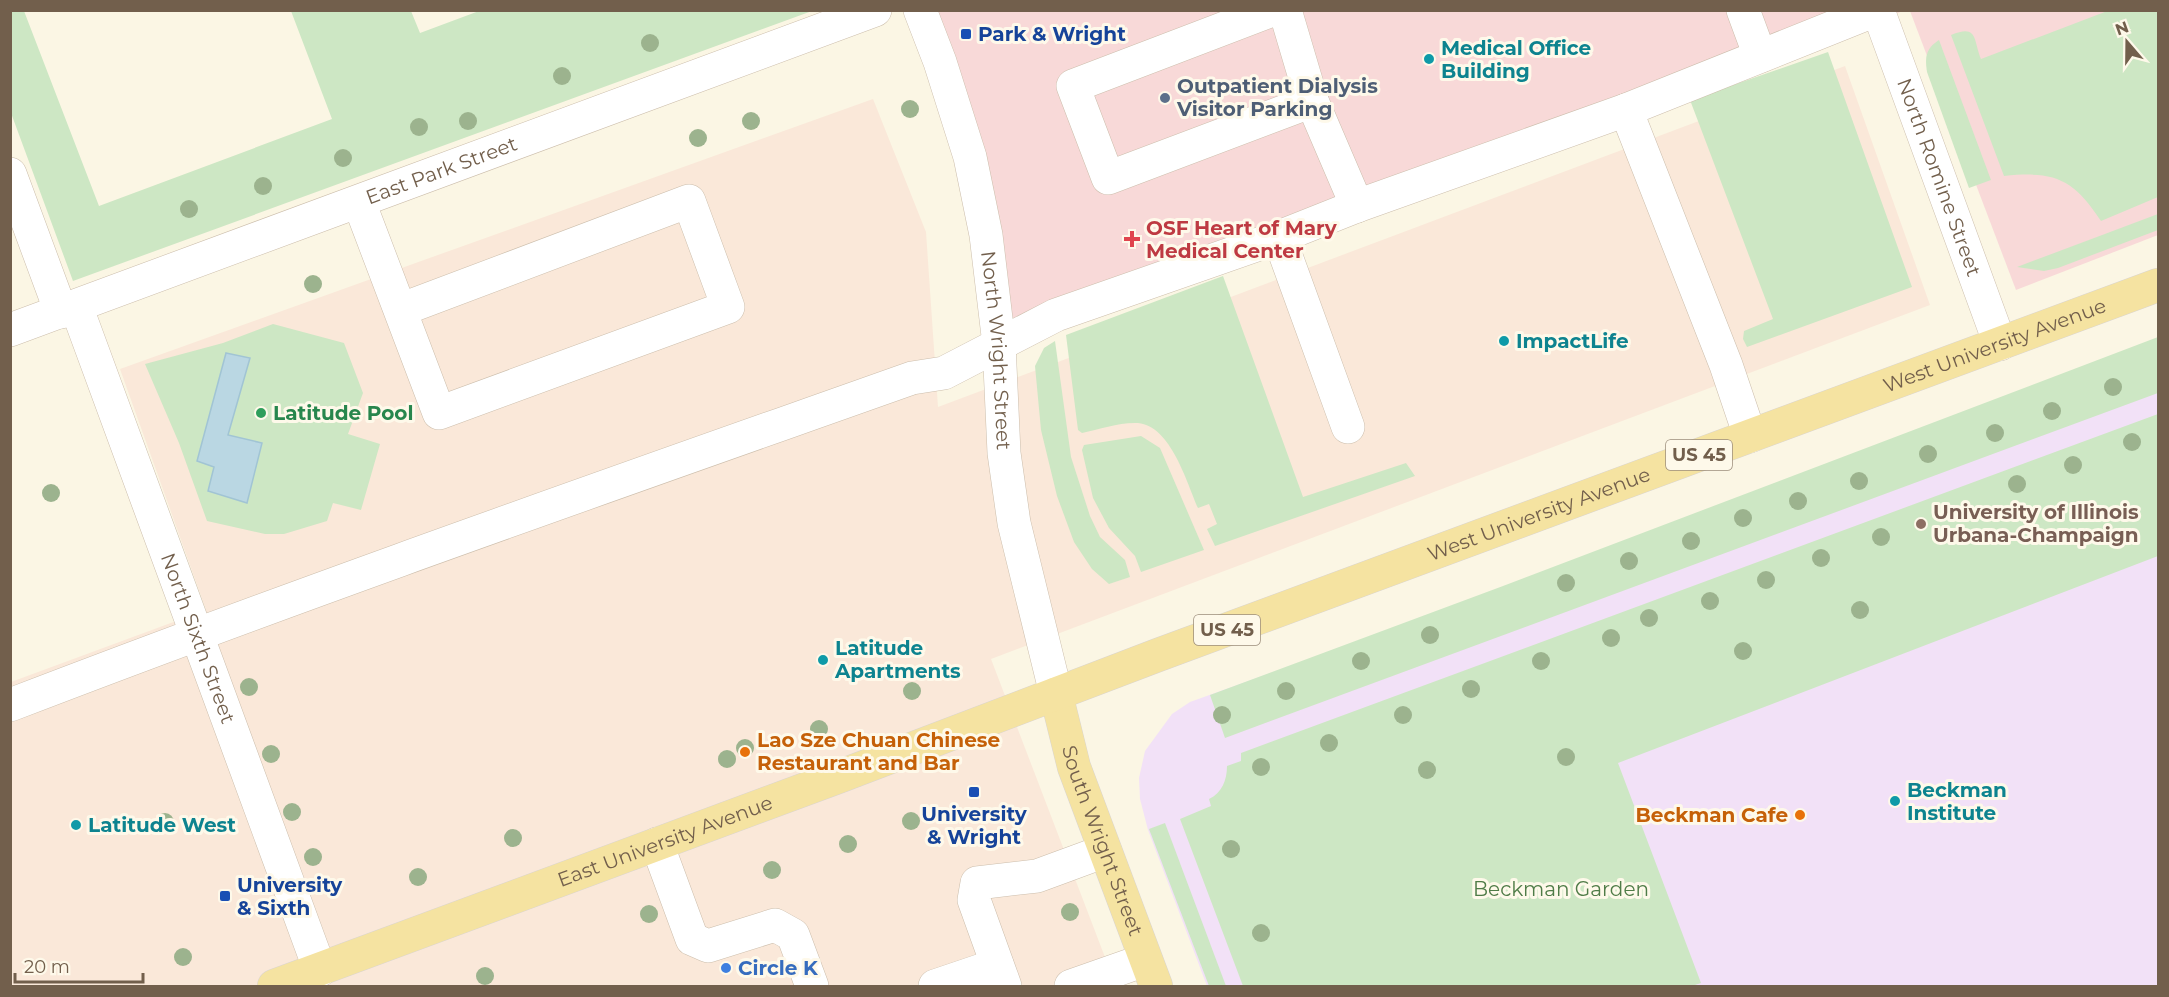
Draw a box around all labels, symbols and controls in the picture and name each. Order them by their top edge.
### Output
north arrow [2097,12,2157,72]
text: N [2113,17,2131,40]
place label: Park & Wright [978,22,1126,46]
marker: Park & Wright [959,27,973,41]
place label: Medical Office Building [1441,36,1591,83]
marker: Medical Office Building [1422,52,1436,66]
place label: Outpatient Dialysis Visitor Parking [1176,74,1378,121]
street label: North Romine Street [1892,75,1986,280]
marker: Outpatient Dialysis Visitor Parking [1158,91,1172,105]
street label: East Park Street [362,131,520,209]
place label: OSF Heart of Mary Medical Center [1146,216,1338,263]
marker: OSF Heart of Mary Medical Center [1123,230,1141,248]
street label: North Wright Street [976,250,1016,451]
street label: West University Avenue [1880,293,2109,398]
place label: ImpactLife [1516,329,1629,353]
marker: ImpactLife [1497,334,1511,348]
place label: Latitude Pool [273,401,413,425]
marker: Latitude Pool [254,406,268,420]
road number: US 45 [1666,440,1732,470]
street label: West University Avenue [1424,462,1654,566]
place label: University of Illinois Urbana-Champaign [1933,500,2139,547]
marker: University of Illinois Urbana-Champaign [1914,517,1928,531]
street label: North Sixth Street [156,550,240,727]
road number: US 45 [1194,615,1260,645]
place label: Latitude Apartments [834,636,961,683]
marker: Latitude Apartments [816,653,830,667]
place label: Lao Sze Chuan Chinese Restaurant and Bar [757,728,1000,775]
street label: South Wright Street [1057,743,1148,939]
marker: Lao Sze Chuan Chinese Restaurant and Bar [738,745,752,759]
place label: Beckman Institute [1907,778,2007,825]
marker: University & Wright [967,785,981,799]
street label: East University Avenue [554,790,776,892]
marker: Beckman Institute [1888,794,1902,808]
place label: University & Wright [921,802,1028,849]
place label: Beckman Cafe [1636,803,1788,827]
marker: Beckman Cafe [1793,808,1807,822]
place label: Latitude West [88,813,236,837]
marker: Latitude West [69,818,83,832]
place label: University & Sixth [237,873,343,920]
park label: Beckman Garden [1473,877,1649,901]
marker: University & Sixth [218,889,232,903]
scale bar [15,946,142,984]
text: 20 m [24,956,70,978]
place label: Circle K [738,956,819,980]
marker: Circle K [719,961,733,975]

